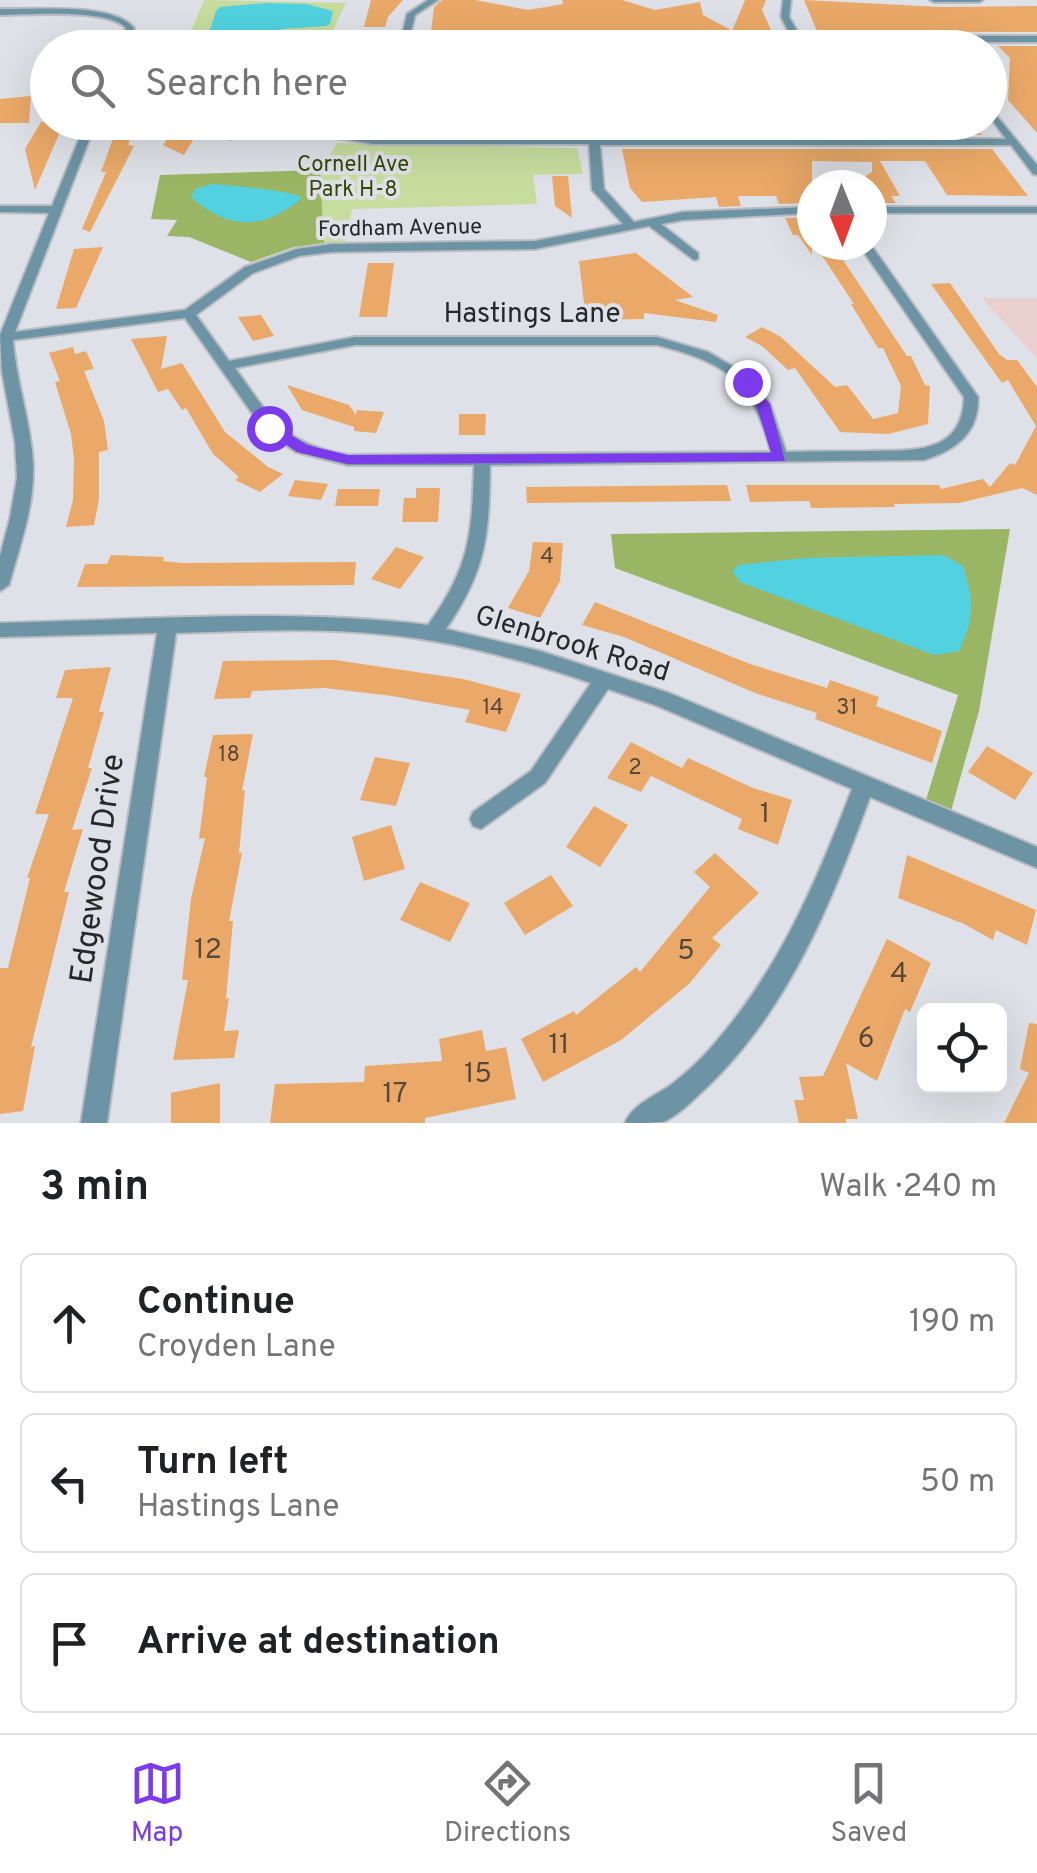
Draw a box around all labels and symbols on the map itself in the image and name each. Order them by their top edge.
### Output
park label: Cornell Ave Park H-8 [297,152,409,204]
north arrow [797,170,887,260]
street label: Fordham Avenue [318,214,482,244]
street label: Hastings Lane [443,297,621,333]
route end [725,360,771,406]
route start [247,406,293,452]
house number: 4 [540,544,554,571]
street label: Glenbrook Road [470,598,674,692]
house number: 14 [482,695,504,722]
house number: 31 [836,695,858,722]
house number: 18 [218,742,240,769]
street label: Edgewood Drive [63,752,135,986]
house number: 2 [628,755,642,782]
house number: 1 [760,797,770,833]
house number: 12 [194,933,222,969]
house number: 5 [677,934,695,970]
house number: 4 [890,957,908,993]
house number: 6 [858,1022,874,1058]
house number: 11 [549,1028,569,1064]
house number: 15 [464,1057,492,1093]
house number: 17 [383,1077,407,1113]

